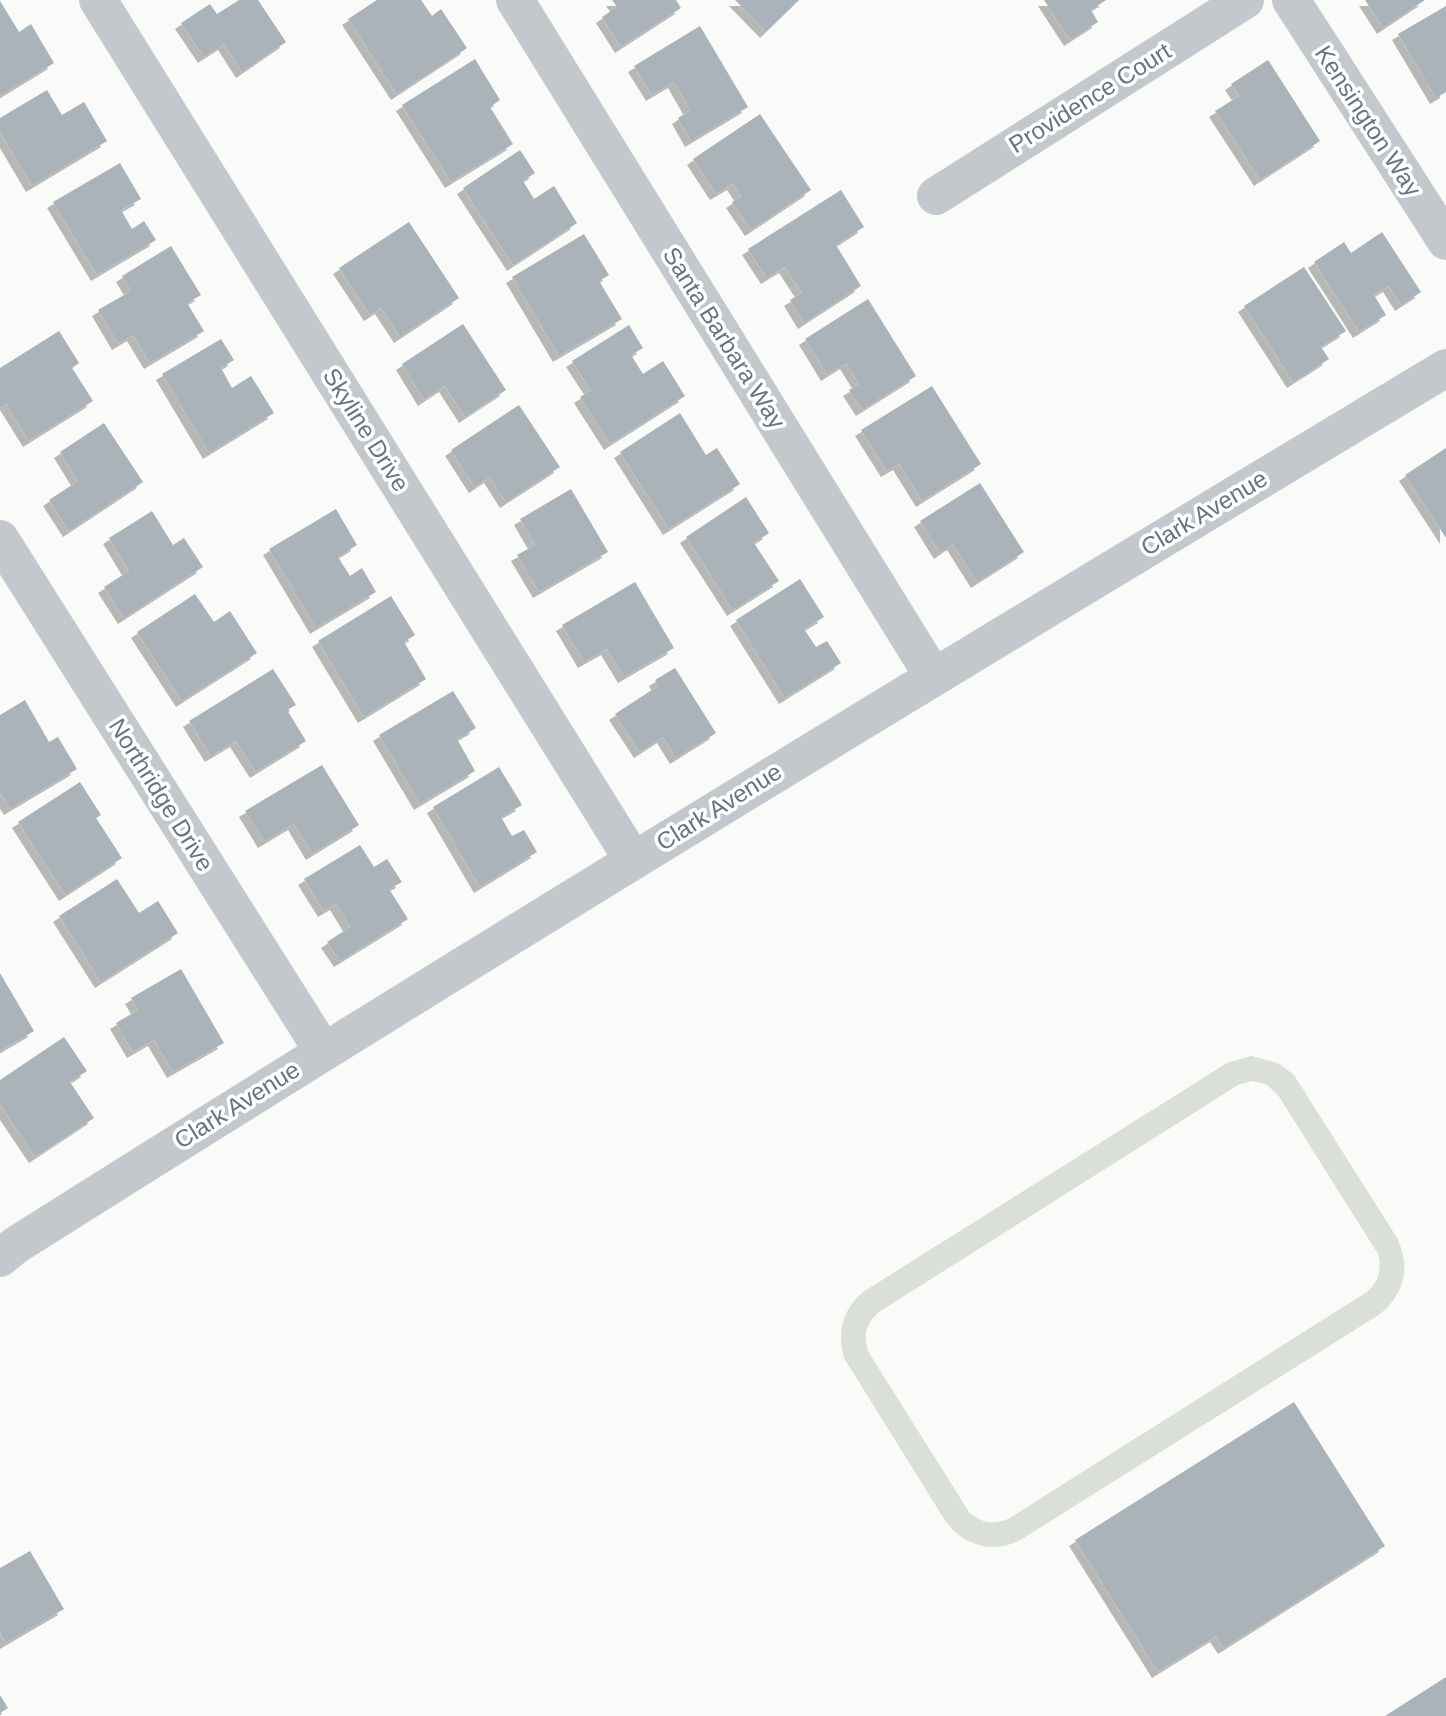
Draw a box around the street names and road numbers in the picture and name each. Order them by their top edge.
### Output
street label: Providence Court [1004,37,1176,158]
street label: Kensington Way [1310,40,1427,201]
street label: Santa Barbara Way [658,242,791,433]
street label: Skyline Drive [318,363,415,496]
street label: Clark Avenue [1136,464,1272,561]
street label: Northridge Drive [104,713,219,876]
street label: Clark Avenue [651,757,786,856]
street label: Clark Avenue [169,1055,304,1154]

